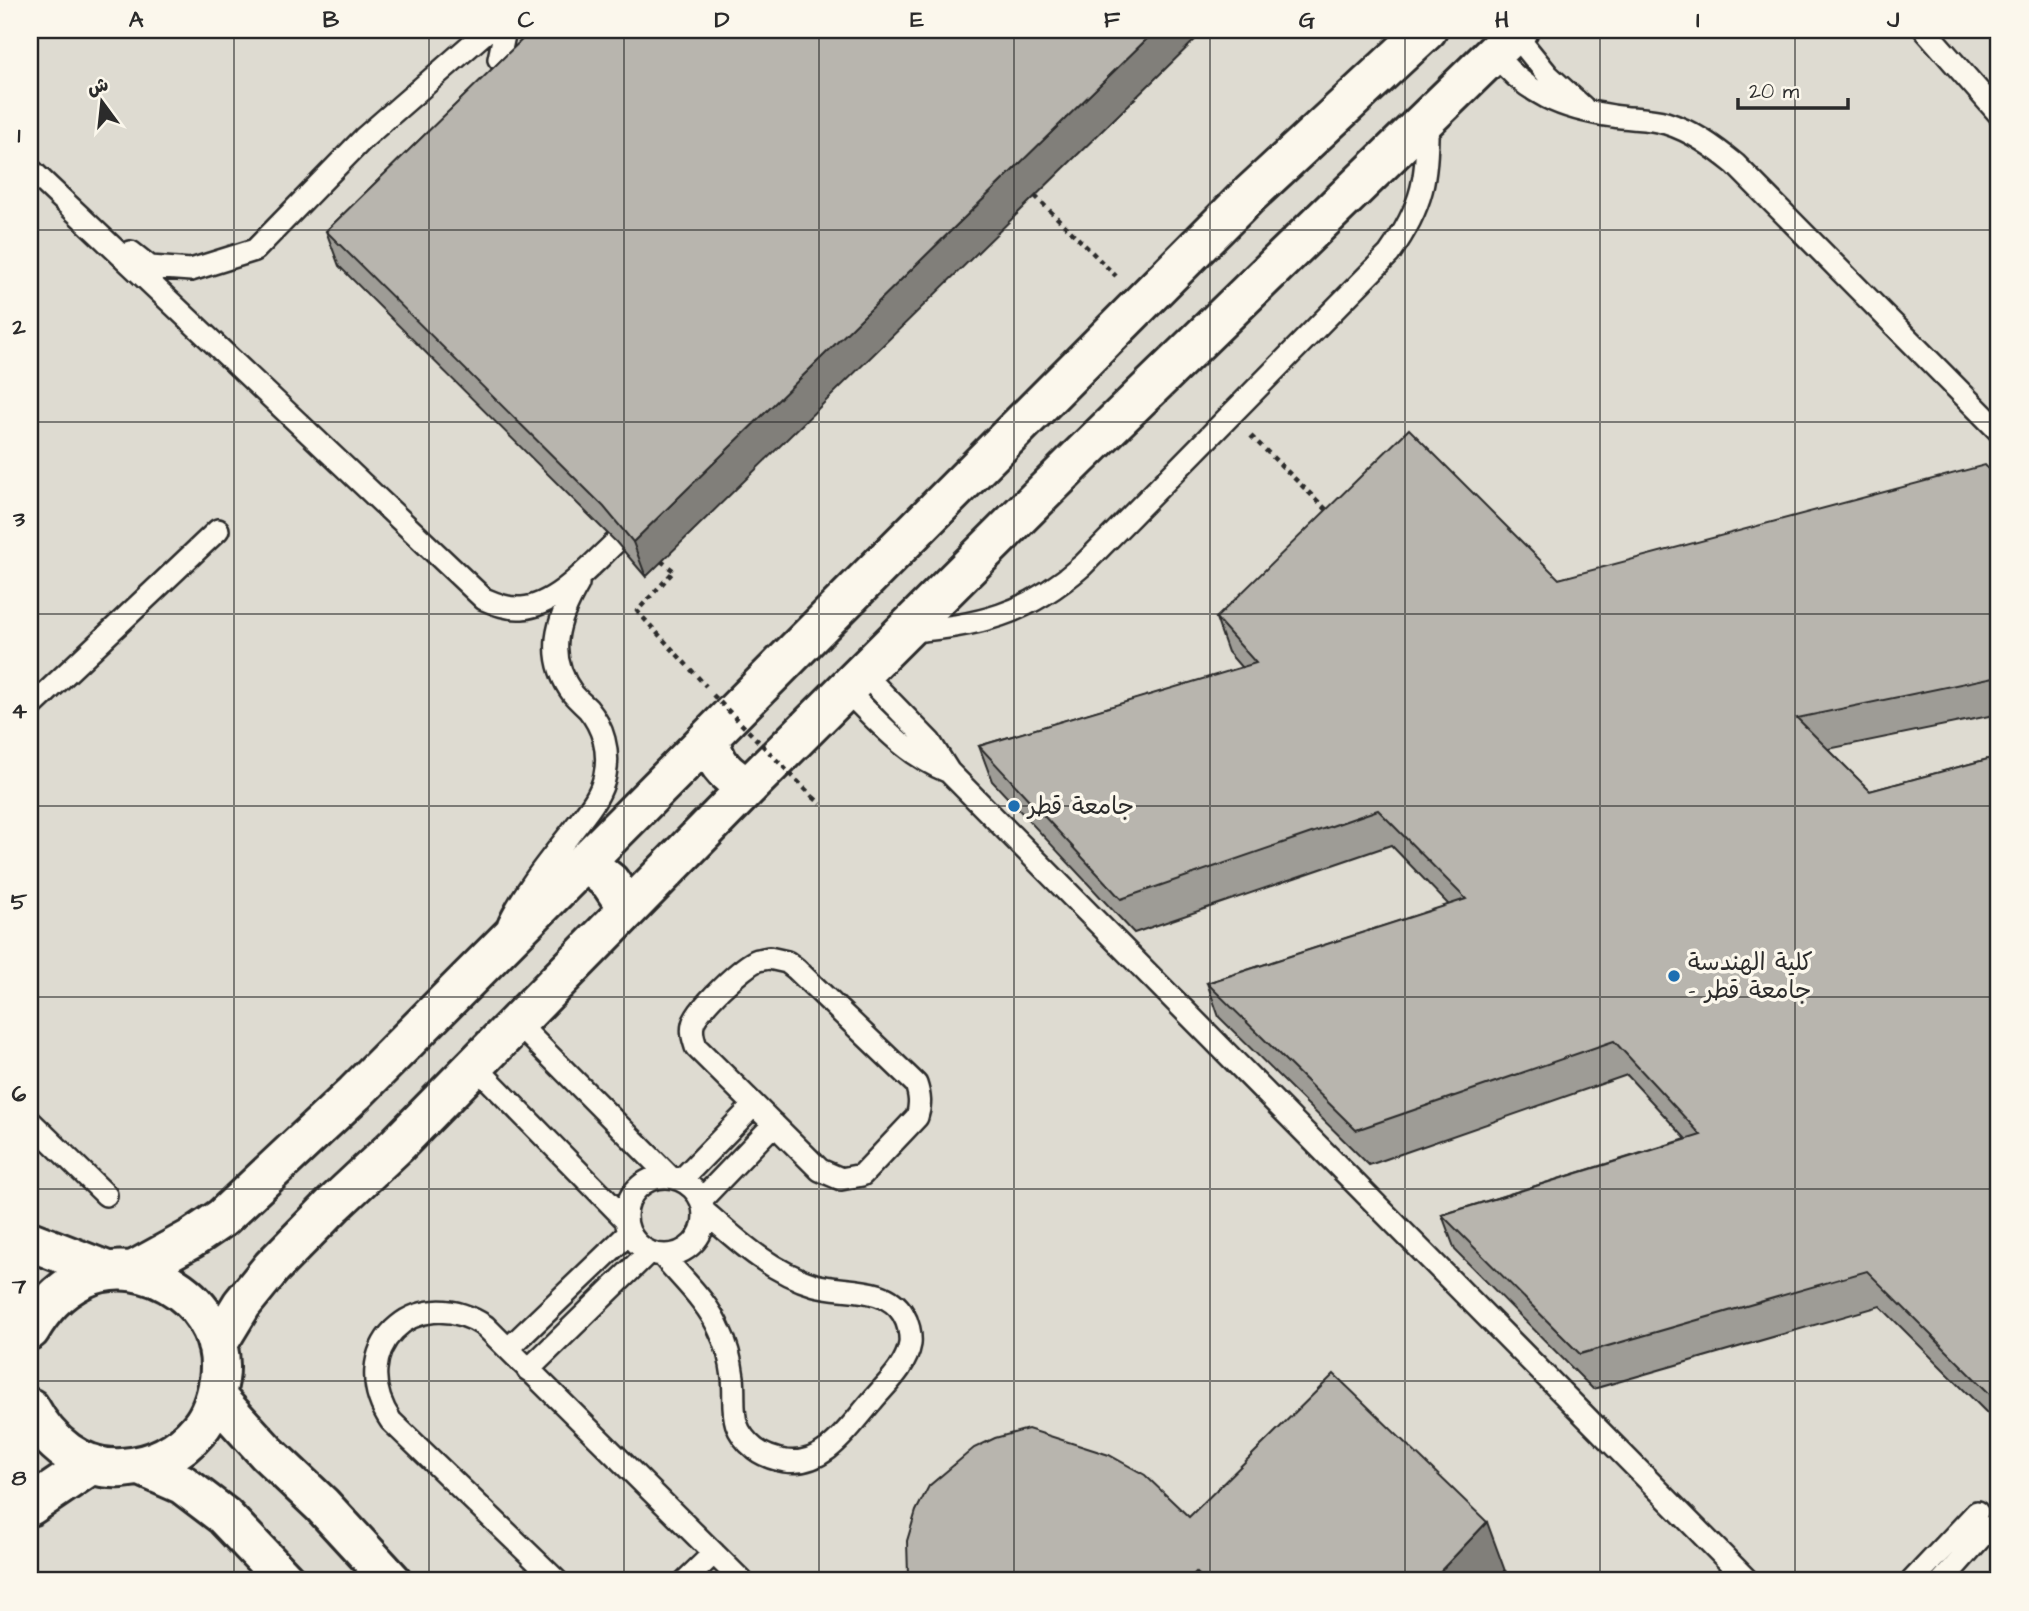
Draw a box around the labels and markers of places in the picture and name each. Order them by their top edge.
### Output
place label: جامعة قطر [1026,790,1134,824]
marker: جامعة قطر [1006,798,1022,814]
place label: كلية الهندسة - جامعة قطر [1688,946,1813,1008]
marker: كلية الهندسة - جامعة قطر [1666,968,1682,984]

